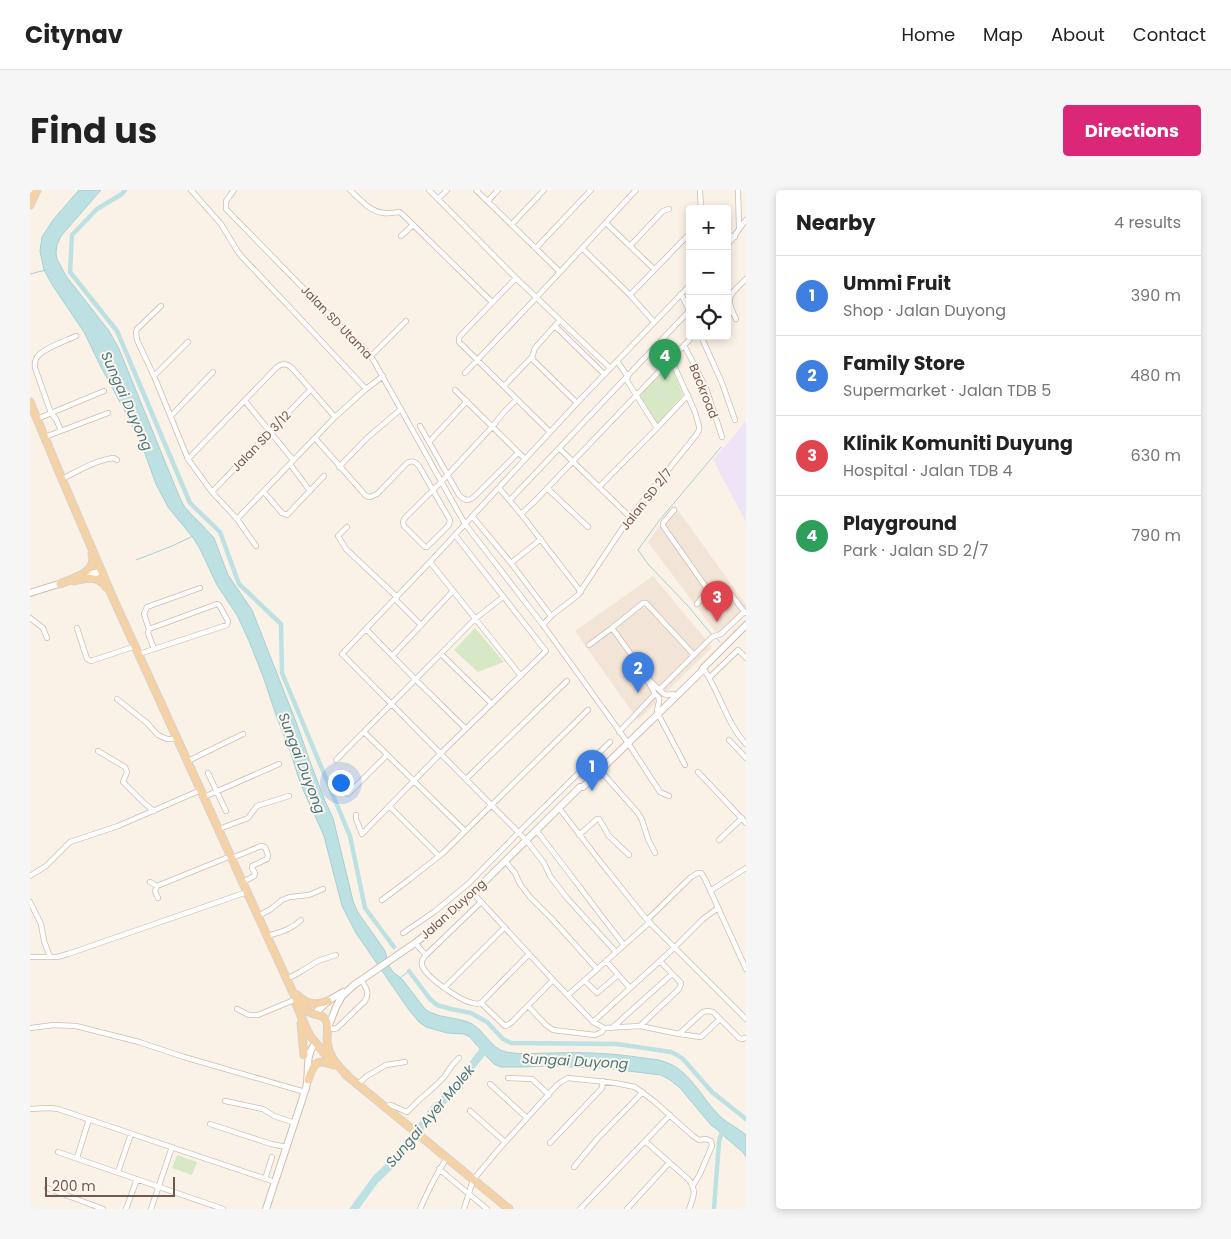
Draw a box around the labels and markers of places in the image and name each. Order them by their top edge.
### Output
pin: 4 [649,339,681,380]
pin: 3 [701,581,733,622]
pin: 2 [622,652,654,693]
pin: 1 [576,750,608,791]

